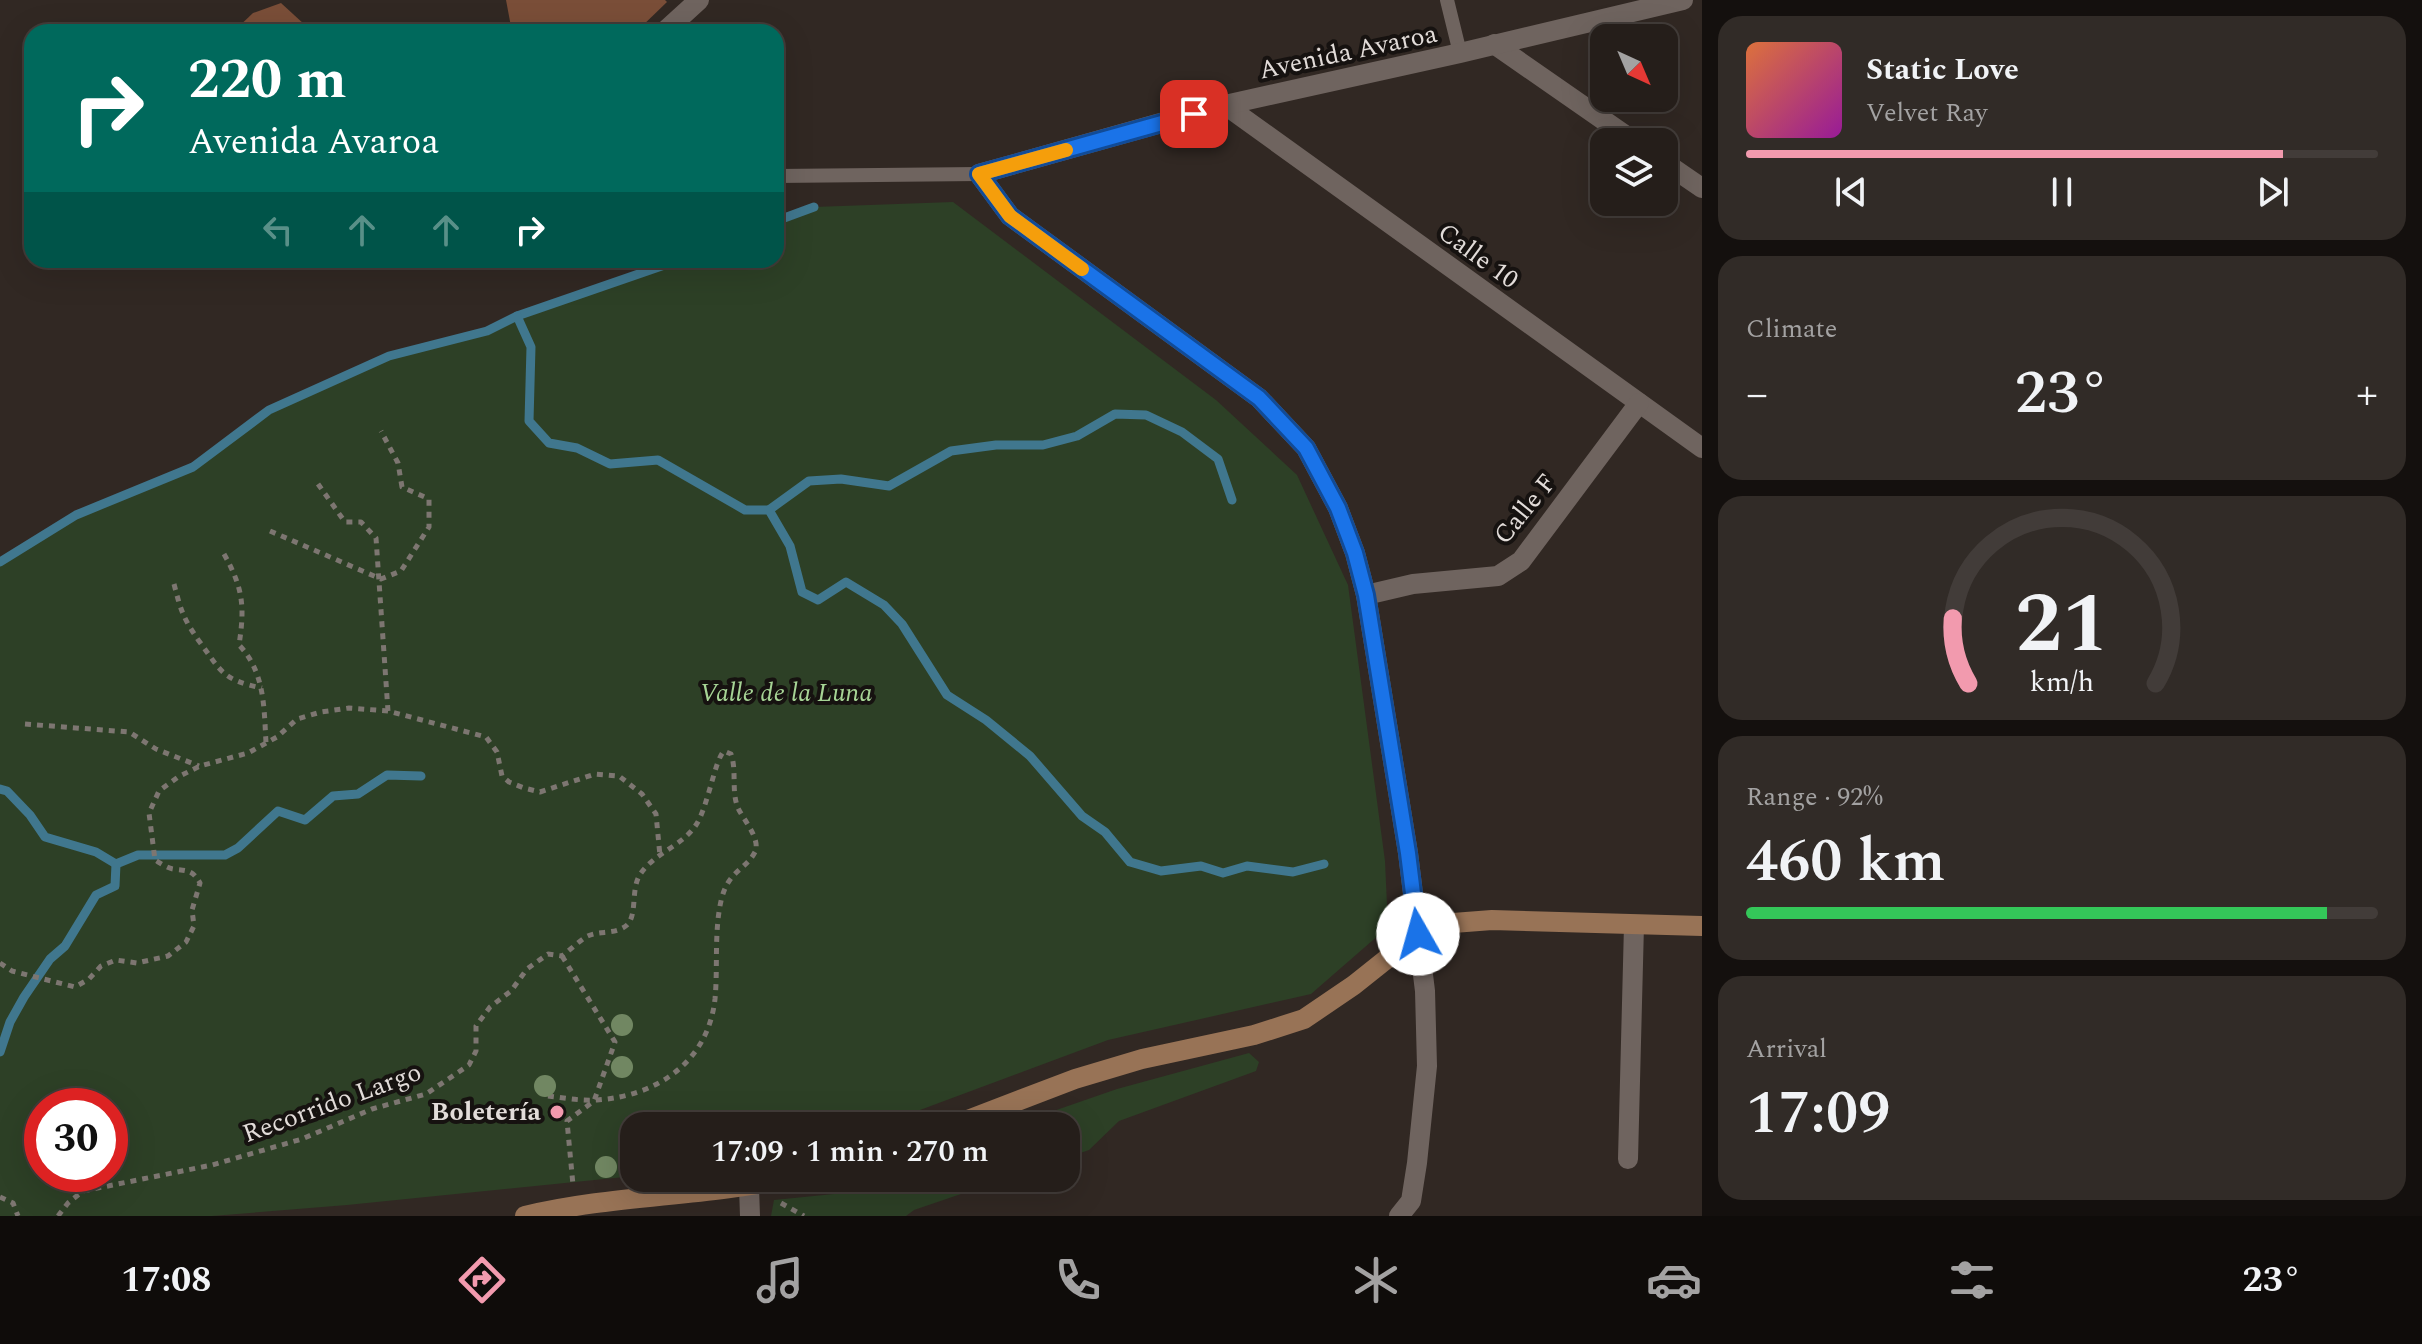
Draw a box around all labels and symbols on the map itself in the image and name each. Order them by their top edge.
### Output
street label: Avenida Avaroa [1255,14,1441,90]
north arrow [1590,24,1678,112]
pin [1160,80,1228,148]
street label: Calle 10 [1429,213,1527,299]
street label: Calle F [1484,465,1566,553]
park label: Valle de la Luna [700,673,872,713]
position arrow [1376,892,1460,976]
street label: Recorrido Largo [237,1052,427,1154]
speed limit sign: 30 [24,1088,128,1192]
place label: Boletería [431,1092,542,1132]
marker: Boletería [548,1103,566,1121]

